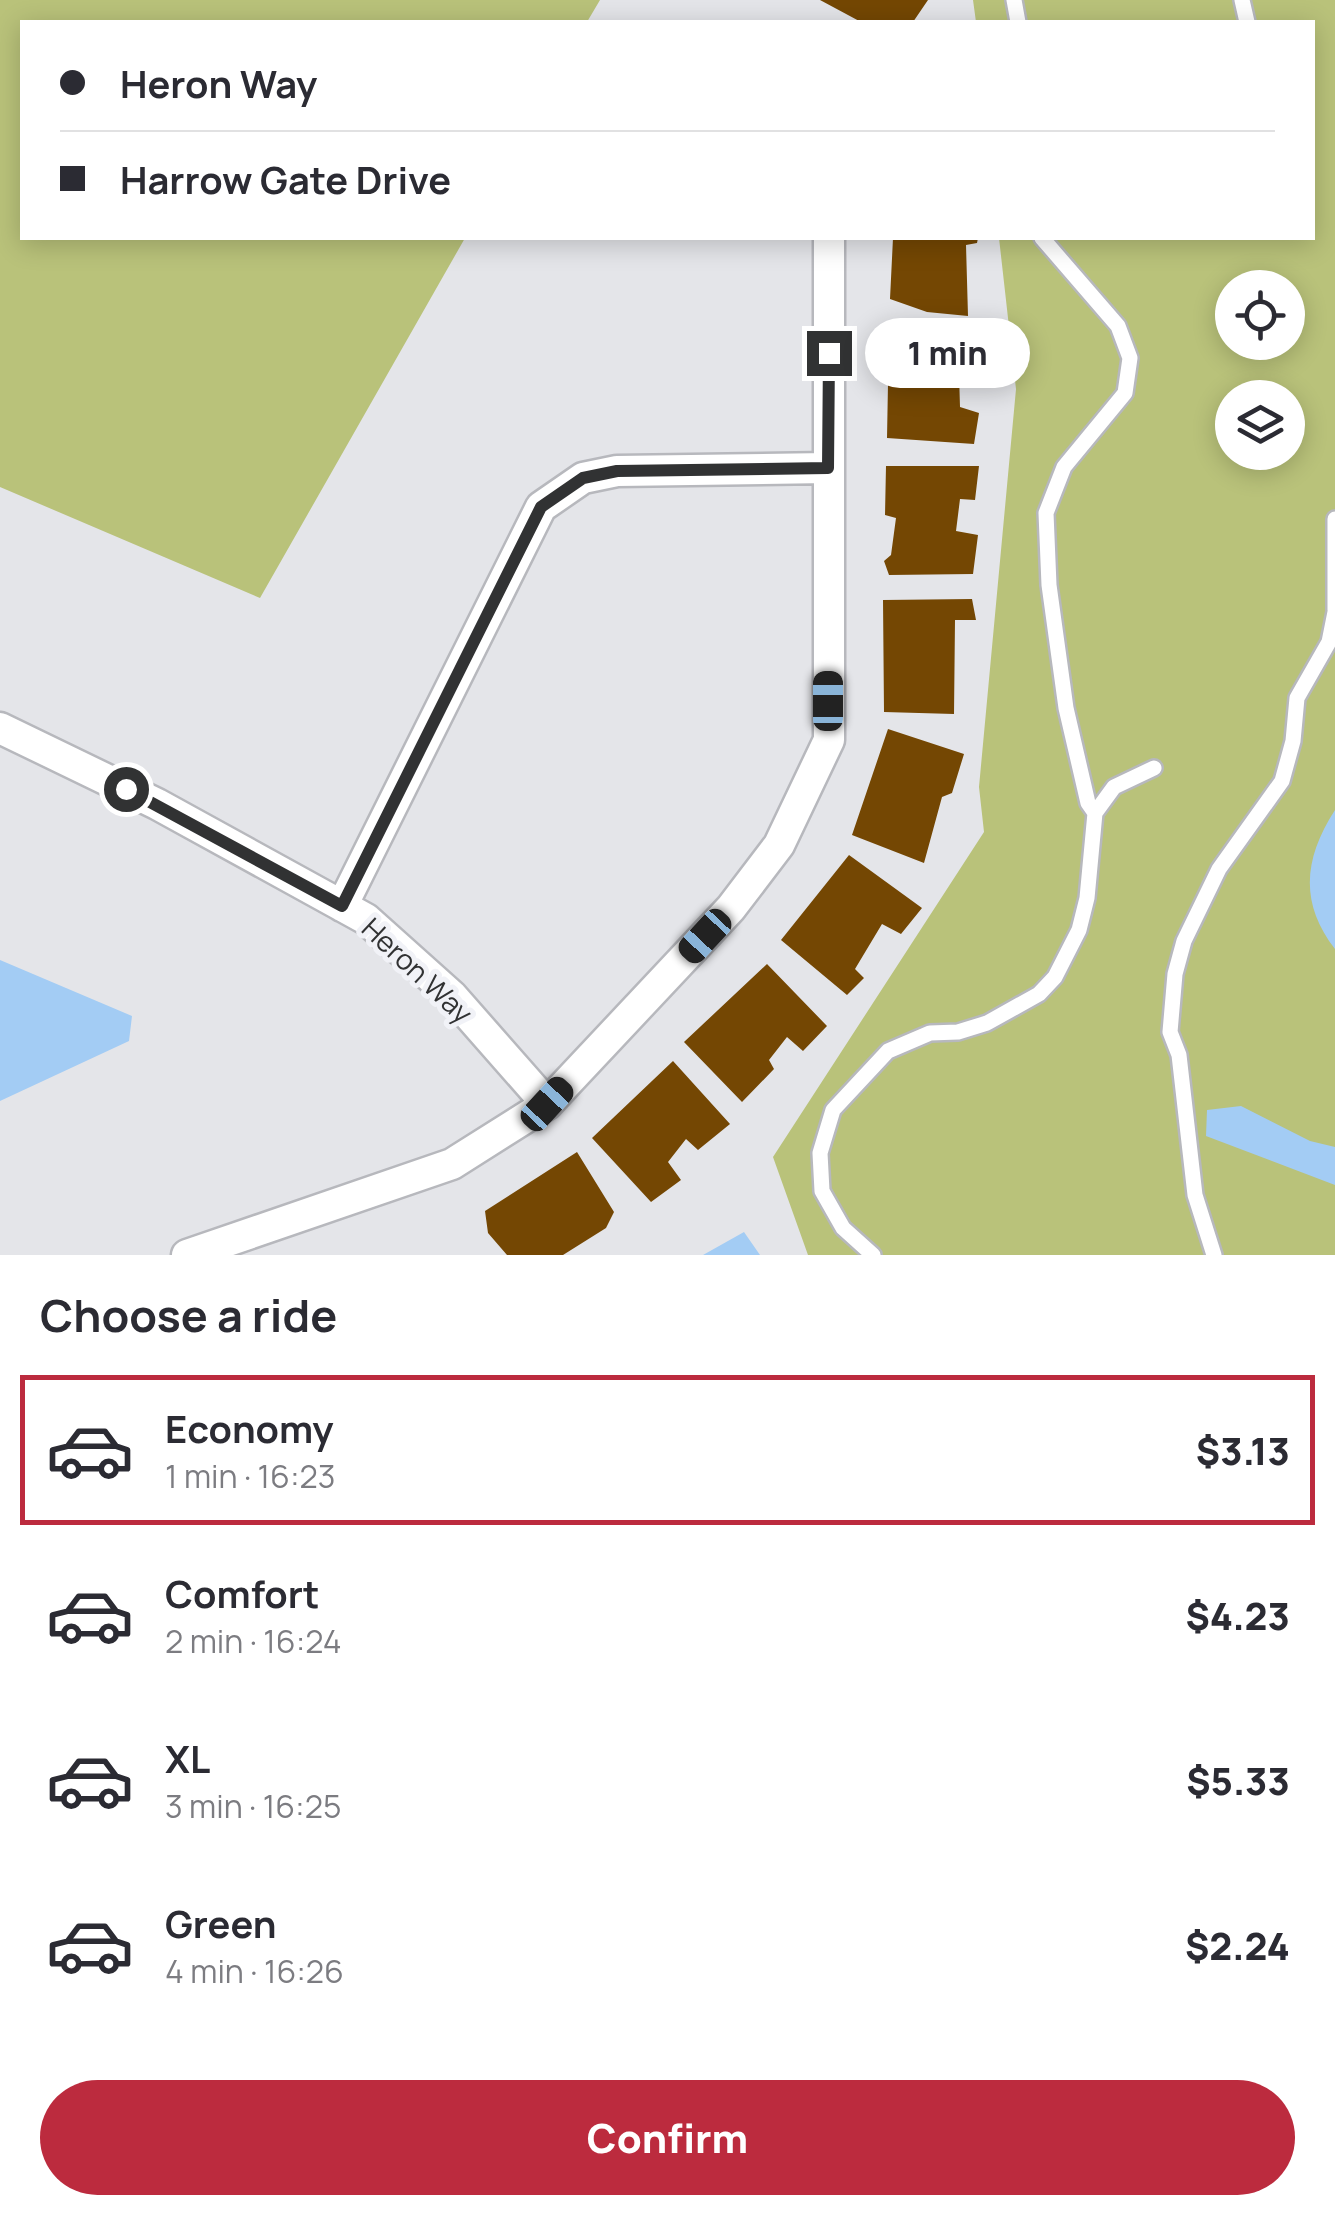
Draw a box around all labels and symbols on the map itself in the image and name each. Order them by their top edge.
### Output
callout: 1 min [864,318,1029,388]
route end [807,331,852,376]
car [813,671,843,731]
route start [104,767,149,812]
car [674,904,736,968]
street label: Heron Way [354,909,482,1031]
car [516,1072,578,1136]

